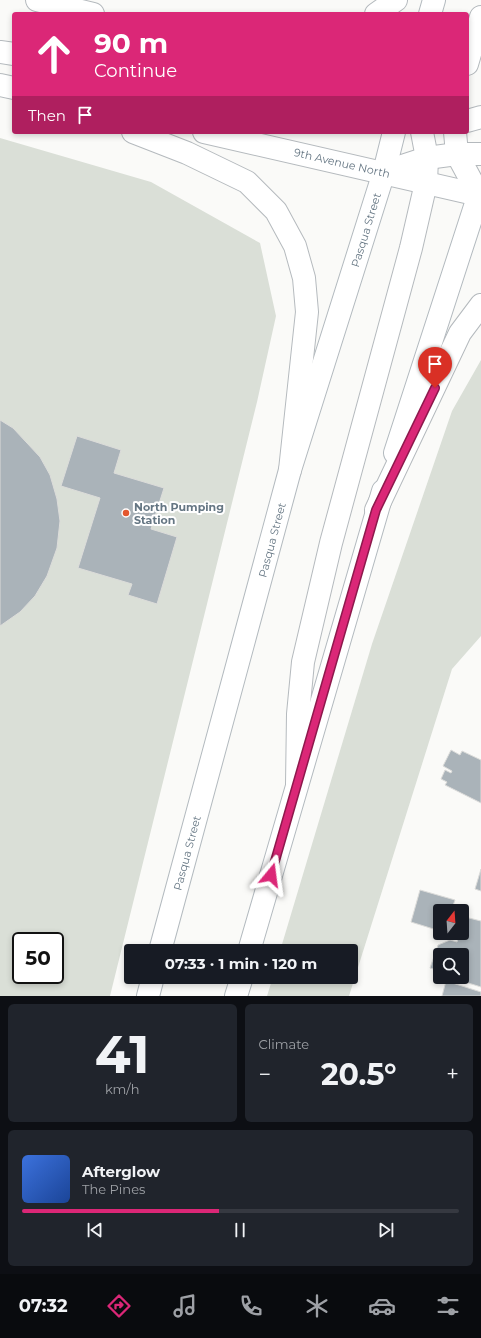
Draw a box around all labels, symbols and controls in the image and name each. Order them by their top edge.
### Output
text: 90 m [94,26,168,60]
icon: ahead [28,28,80,80]
text: Continue [94,60,177,82]
icon: arrive [74,104,96,126]
text: Then [28,106,66,125]
street label: 9th Avenue North [293,145,391,181]
street label: Pasqua Street [348,191,384,269]
pin [418,347,452,388]
icon: arrive [424,353,446,375]
place label: North Pumping Station [134,500,224,527]
street label: Pasqua Street [255,500,289,579]
marker: North Pumping Station [121,508,131,518]
street label: Pasqua Street [170,813,204,892]
position arrow [250,854,292,896]
north arrow [433,904,469,940]
map controls [433,904,469,984]
speed limit sign: 50 [12,932,64,984]
button: search [433,948,469,984]
text: 07:33 · 1 min · 120 m [165,954,317,973]
text: 41 [95,1023,150,1086]
text: Climate [259,1036,309,1052]
text: 20.5° [321,1056,397,1093]
text: − [259,1061,271,1088]
text: + [446,1061,459,1088]
text: km/h [105,1081,140,1097]
text: Afterglow [82,1162,160,1181]
text: The Pines [82,1181,145,1197]
icon: previous [84,1219,106,1241]
icon: pause [229,1219,251,1241]
icon: next [375,1219,397,1241]
icon: directions [105,1292,133,1320]
icon: music [171,1292,199,1320]
icon: phone [237,1292,265,1320]
icon: climate [303,1292,331,1320]
icon: car [368,1292,396,1320]
icon: filters [434,1292,462,1320]
text: 07:32 [19,1295,68,1317]

